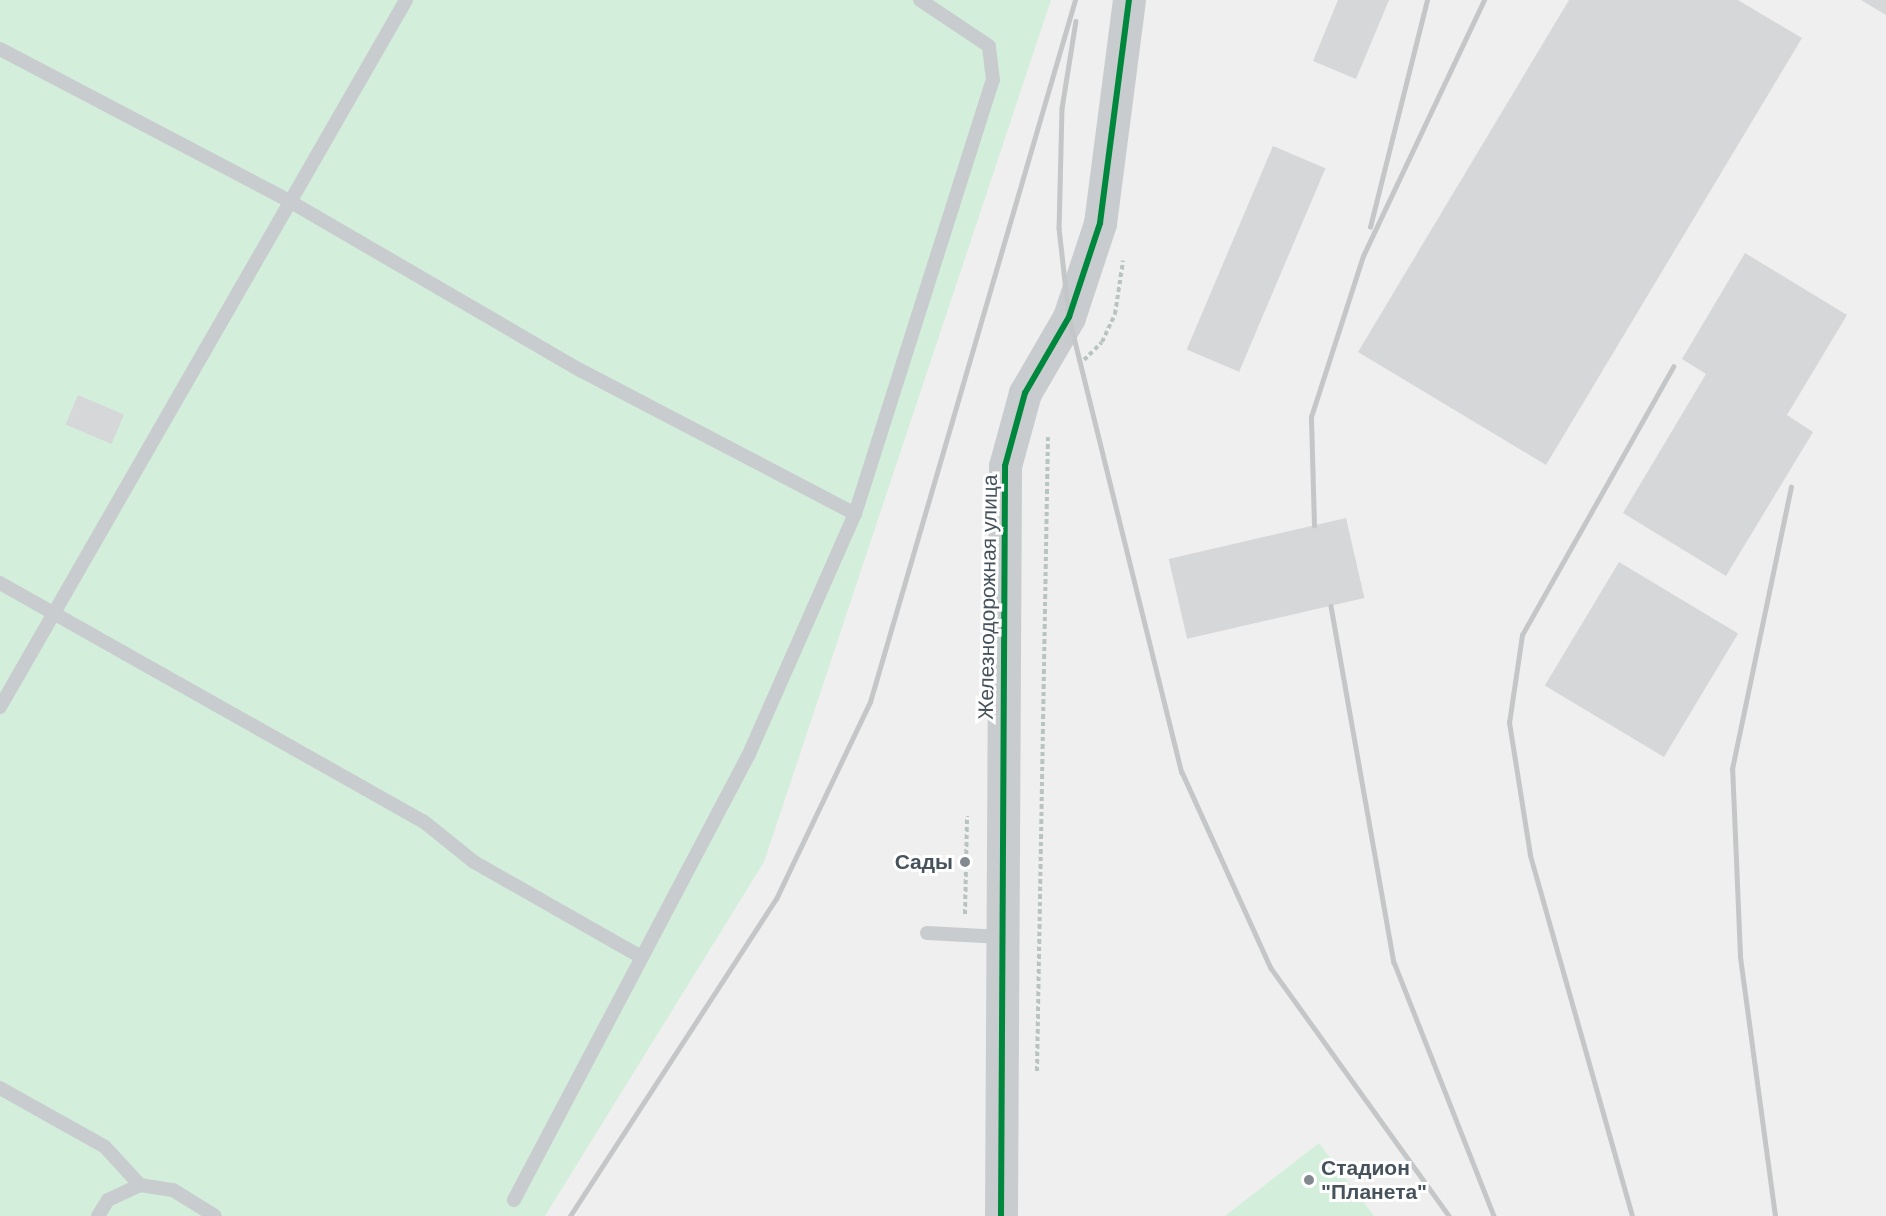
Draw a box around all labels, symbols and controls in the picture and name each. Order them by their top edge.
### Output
street label: Железнодорожная улица [973,474,1003,720]
place label: Сады [895,849,953,875]
marker: Сады [958,855,972,869]
place label: Стадион "Планета" [1321,1155,1427,1205]
marker: Стадион "Планета" [1302,1173,1316,1187]

